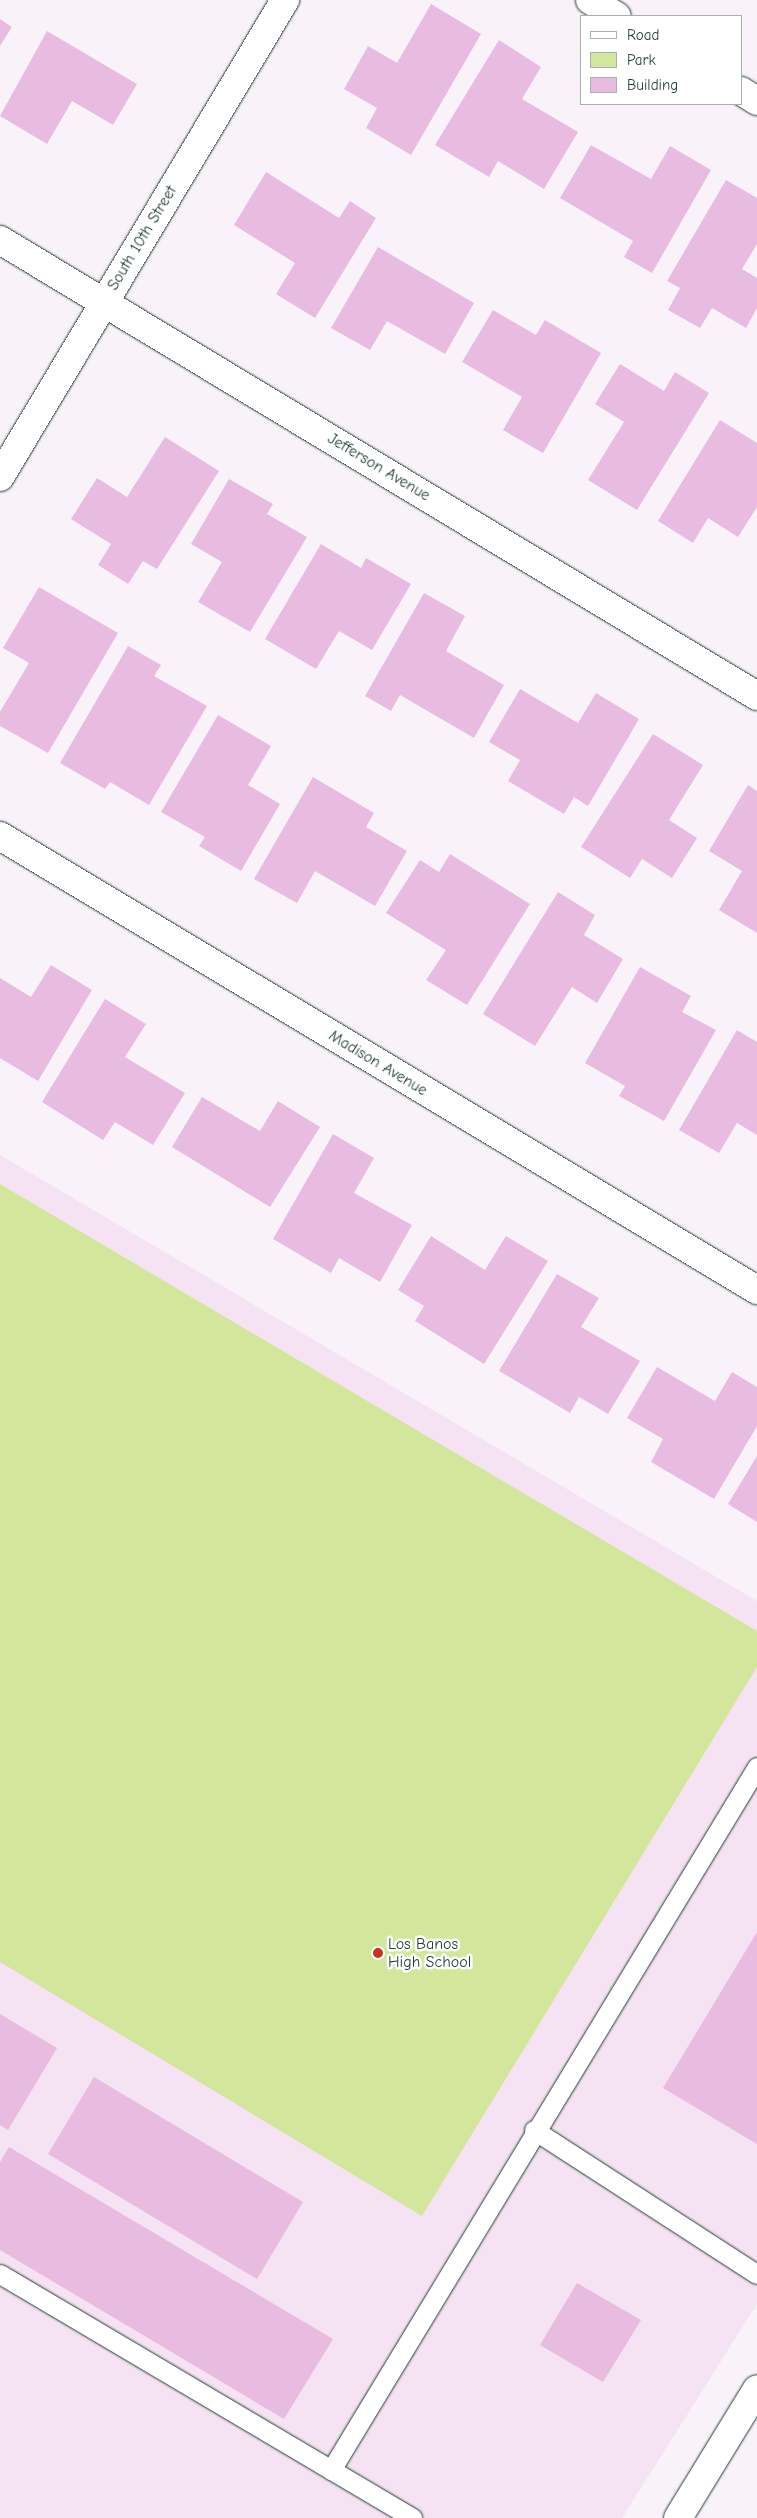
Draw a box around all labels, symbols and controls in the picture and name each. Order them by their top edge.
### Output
legend [580,15,742,105]
text: Road [627,26,659,44]
text: Park [627,51,656,69]
text: Building [627,76,678,94]
street label: South 10th Street [103,182,181,294]
street label: Jefferson Avenue [324,429,434,505]
street label: Madison Avenue [325,1026,431,1100]
place label: Los Banos High School [388,1934,471,1972]
marker: Los Banos High School [372,1947,384,1959]

